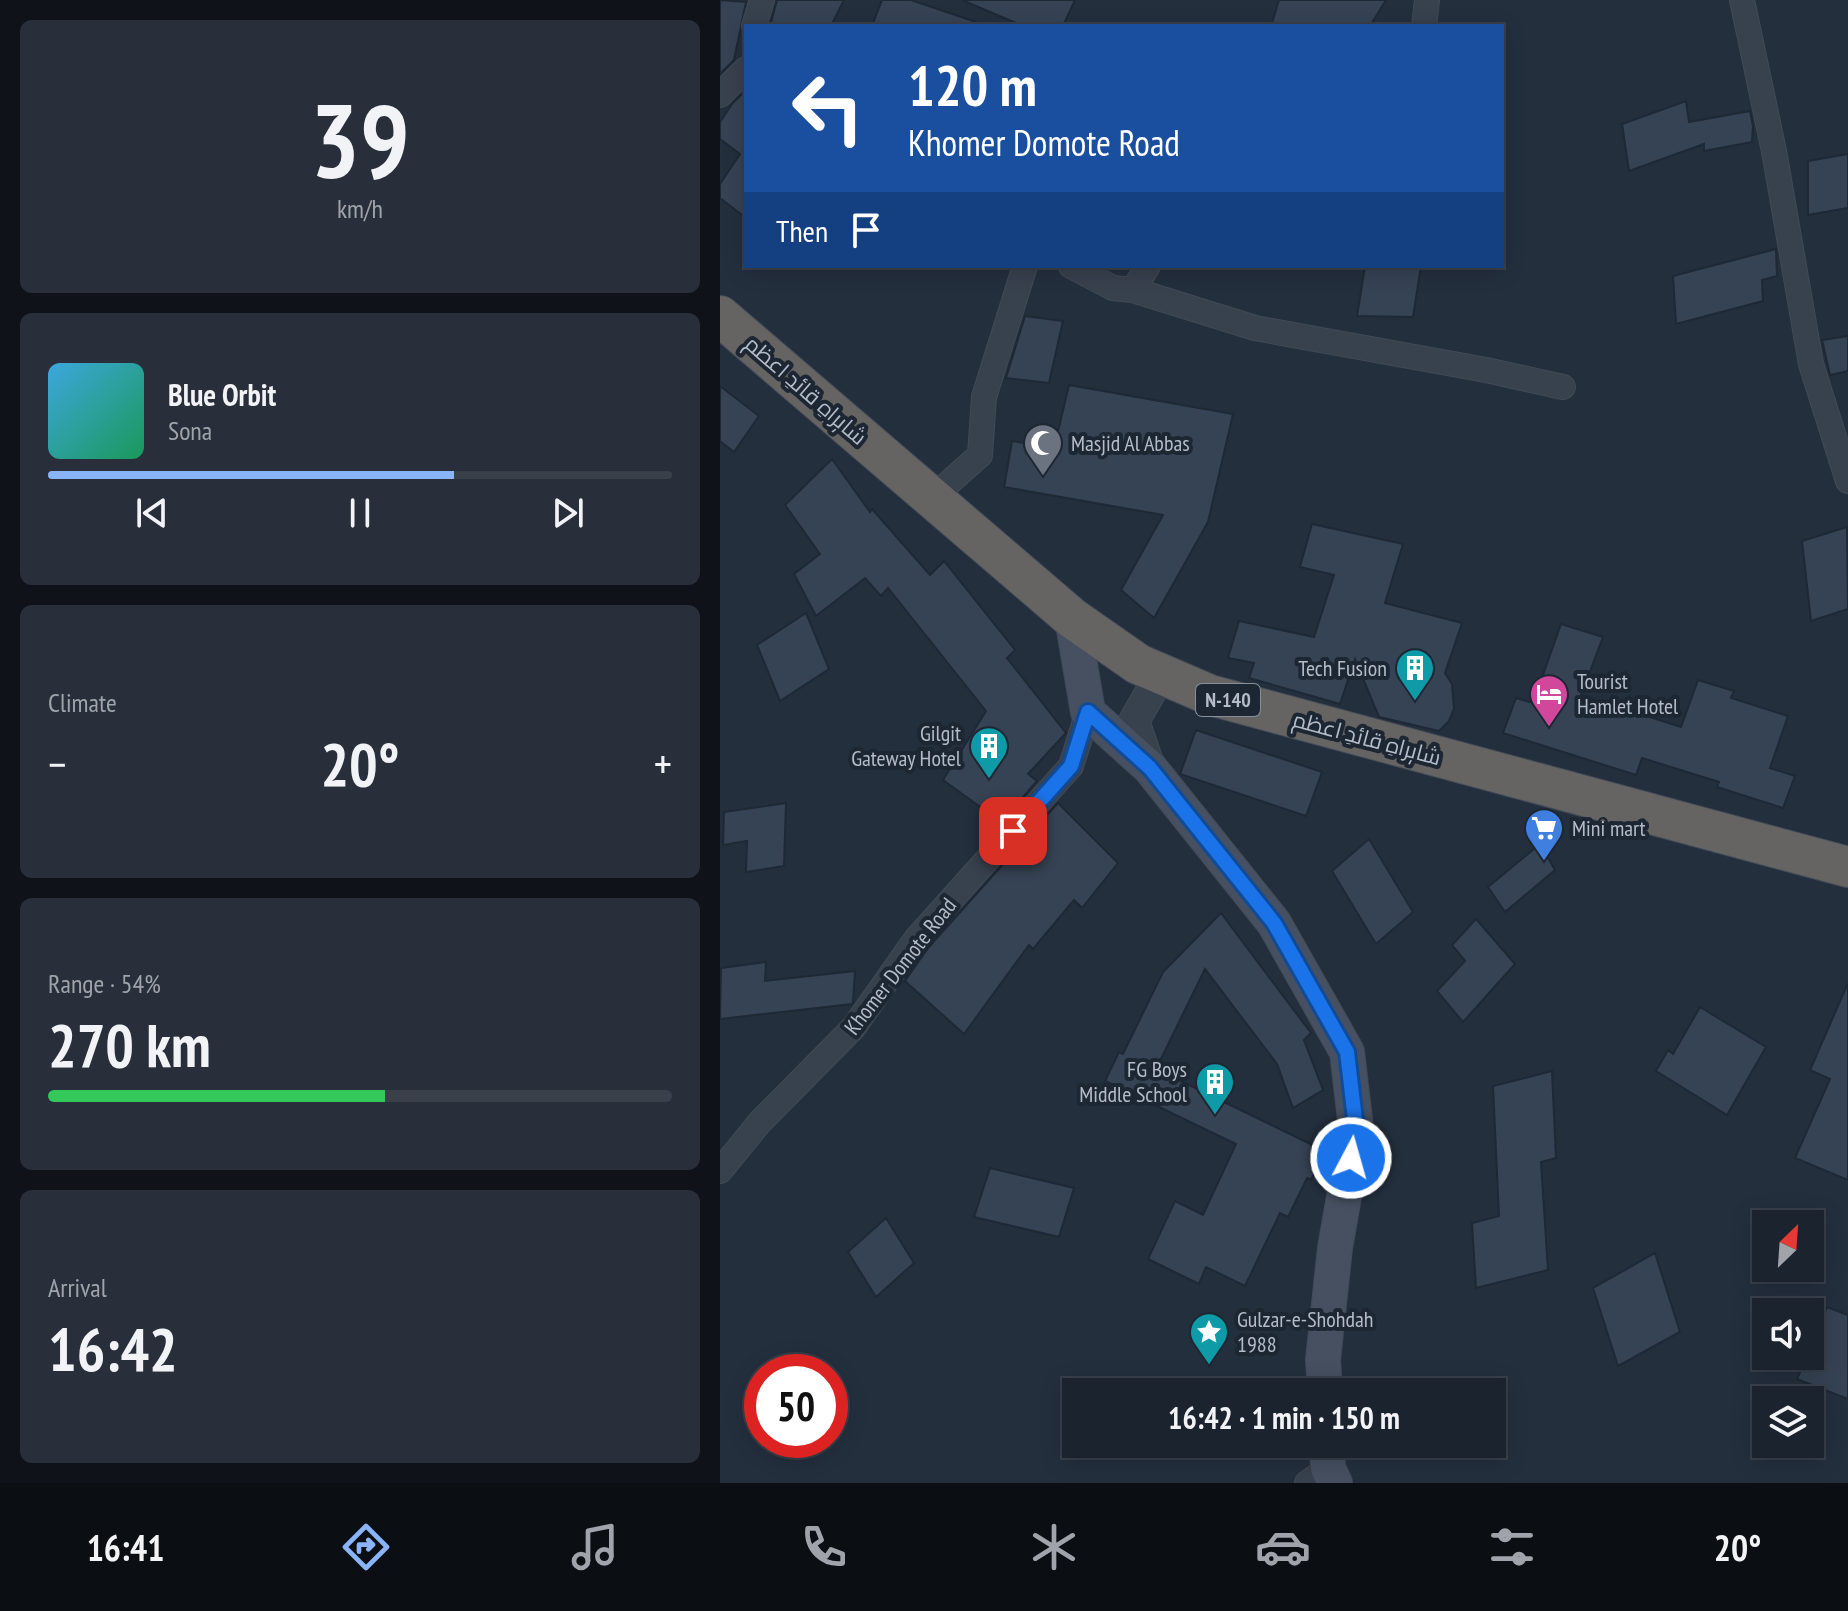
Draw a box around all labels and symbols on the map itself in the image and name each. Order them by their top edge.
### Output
street label: شاہراہِ قائدِ اعظم [738,329,873,452]
mosque icon: Masjid Al Abbas [1022,422,1064,477]
place label: Masjid Al Abbas [1071,429,1190,457]
building icon: Tech Fusion [1394,647,1436,702]
place label: Tech Fusion [1298,654,1387,682]
place label: Tourist Hamlet Hotel [1577,667,1679,720]
hotel icon: Tourist Hamlet Hotel [1528,673,1570,728]
road number: N-140 [1196,684,1260,716]
street label: شاہراہِ قائدِ اعظم [1289,705,1444,773]
place label: Gilgit Gateway Hotel [851,719,962,772]
building icon: Gilgit Gateway Hotel [968,725,1010,780]
pin [979,797,1047,865]
supermarket icon: Mini mart [1523,807,1565,862]
place label: Mini mart [1572,814,1646,842]
street label: Khomer Domote Road [838,892,962,1040]
place label: FG Boys Middle School [1079,1055,1188,1108]
building icon: FG Boys Middle School [1194,1061,1236,1116]
position arrow [1309,1116,1393,1200]
north arrow [1752,1210,1824,1282]
place label: Gulzar-e-Shohdah 1988 [1237,1305,1373,1358]
place icon: Gulzar-e-Shohdah 1988 [1188,1311,1230,1366]
speed limit sign: 50 [744,1354,848,1458]

